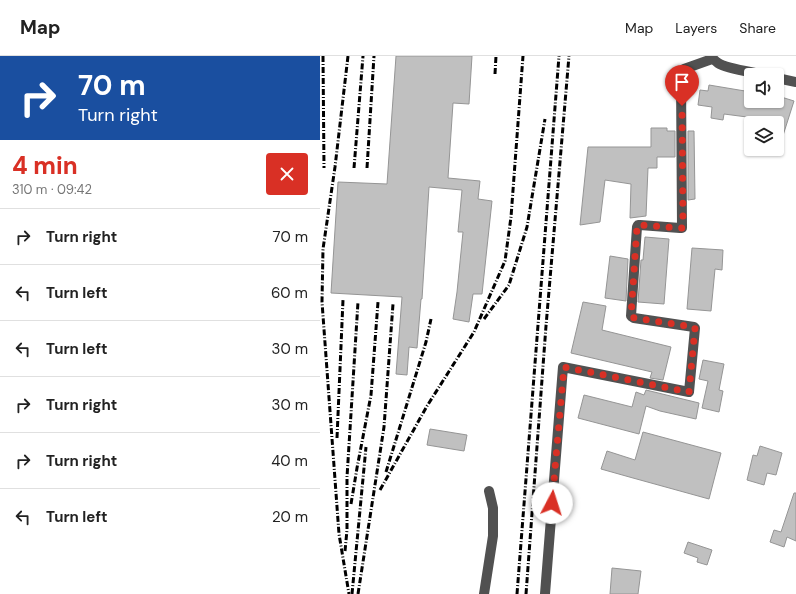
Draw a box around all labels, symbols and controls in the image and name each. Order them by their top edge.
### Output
text: Map [20,15,60,40]
text: Map [625,19,653,37]
text: Layers [675,19,717,37]
text: Share [739,19,776,37]
pin [665,65,699,106]
text: 70 m [78,67,146,104]
map controls [744,68,784,156]
button: sound [744,68,784,108]
icon: arrive [671,71,693,93]
icon: right [12,72,64,124]
text: Turn right [78,103,158,127]
button: layers [744,116,784,156]
text: 4 min [12,150,78,181]
button: close [266,153,308,195]
text: 310 m · 09:42 [12,181,92,198]
icon: right [12,226,34,248]
text: Turn right [46,227,117,247]
text: 70 m [273,227,308,247]
icon: left [12,282,34,304]
text: Turn left [46,283,107,303]
text: 60 m [271,283,308,303]
icon: left [12,338,34,360]
text: Turn left [46,339,107,359]
text: 30 m [272,339,308,359]
icon: right [12,394,34,416]
text: Turn right [46,395,117,415]
text: 30 m [272,395,308,415]
icon: right [12,450,34,472]
text: Turn right [46,451,117,471]
text: 40 m [271,451,308,471]
position arrow [531,482,573,524]
icon: left [12,506,34,528]
text: Turn left [46,507,107,527]
text: 20 m [272,507,308,527]

